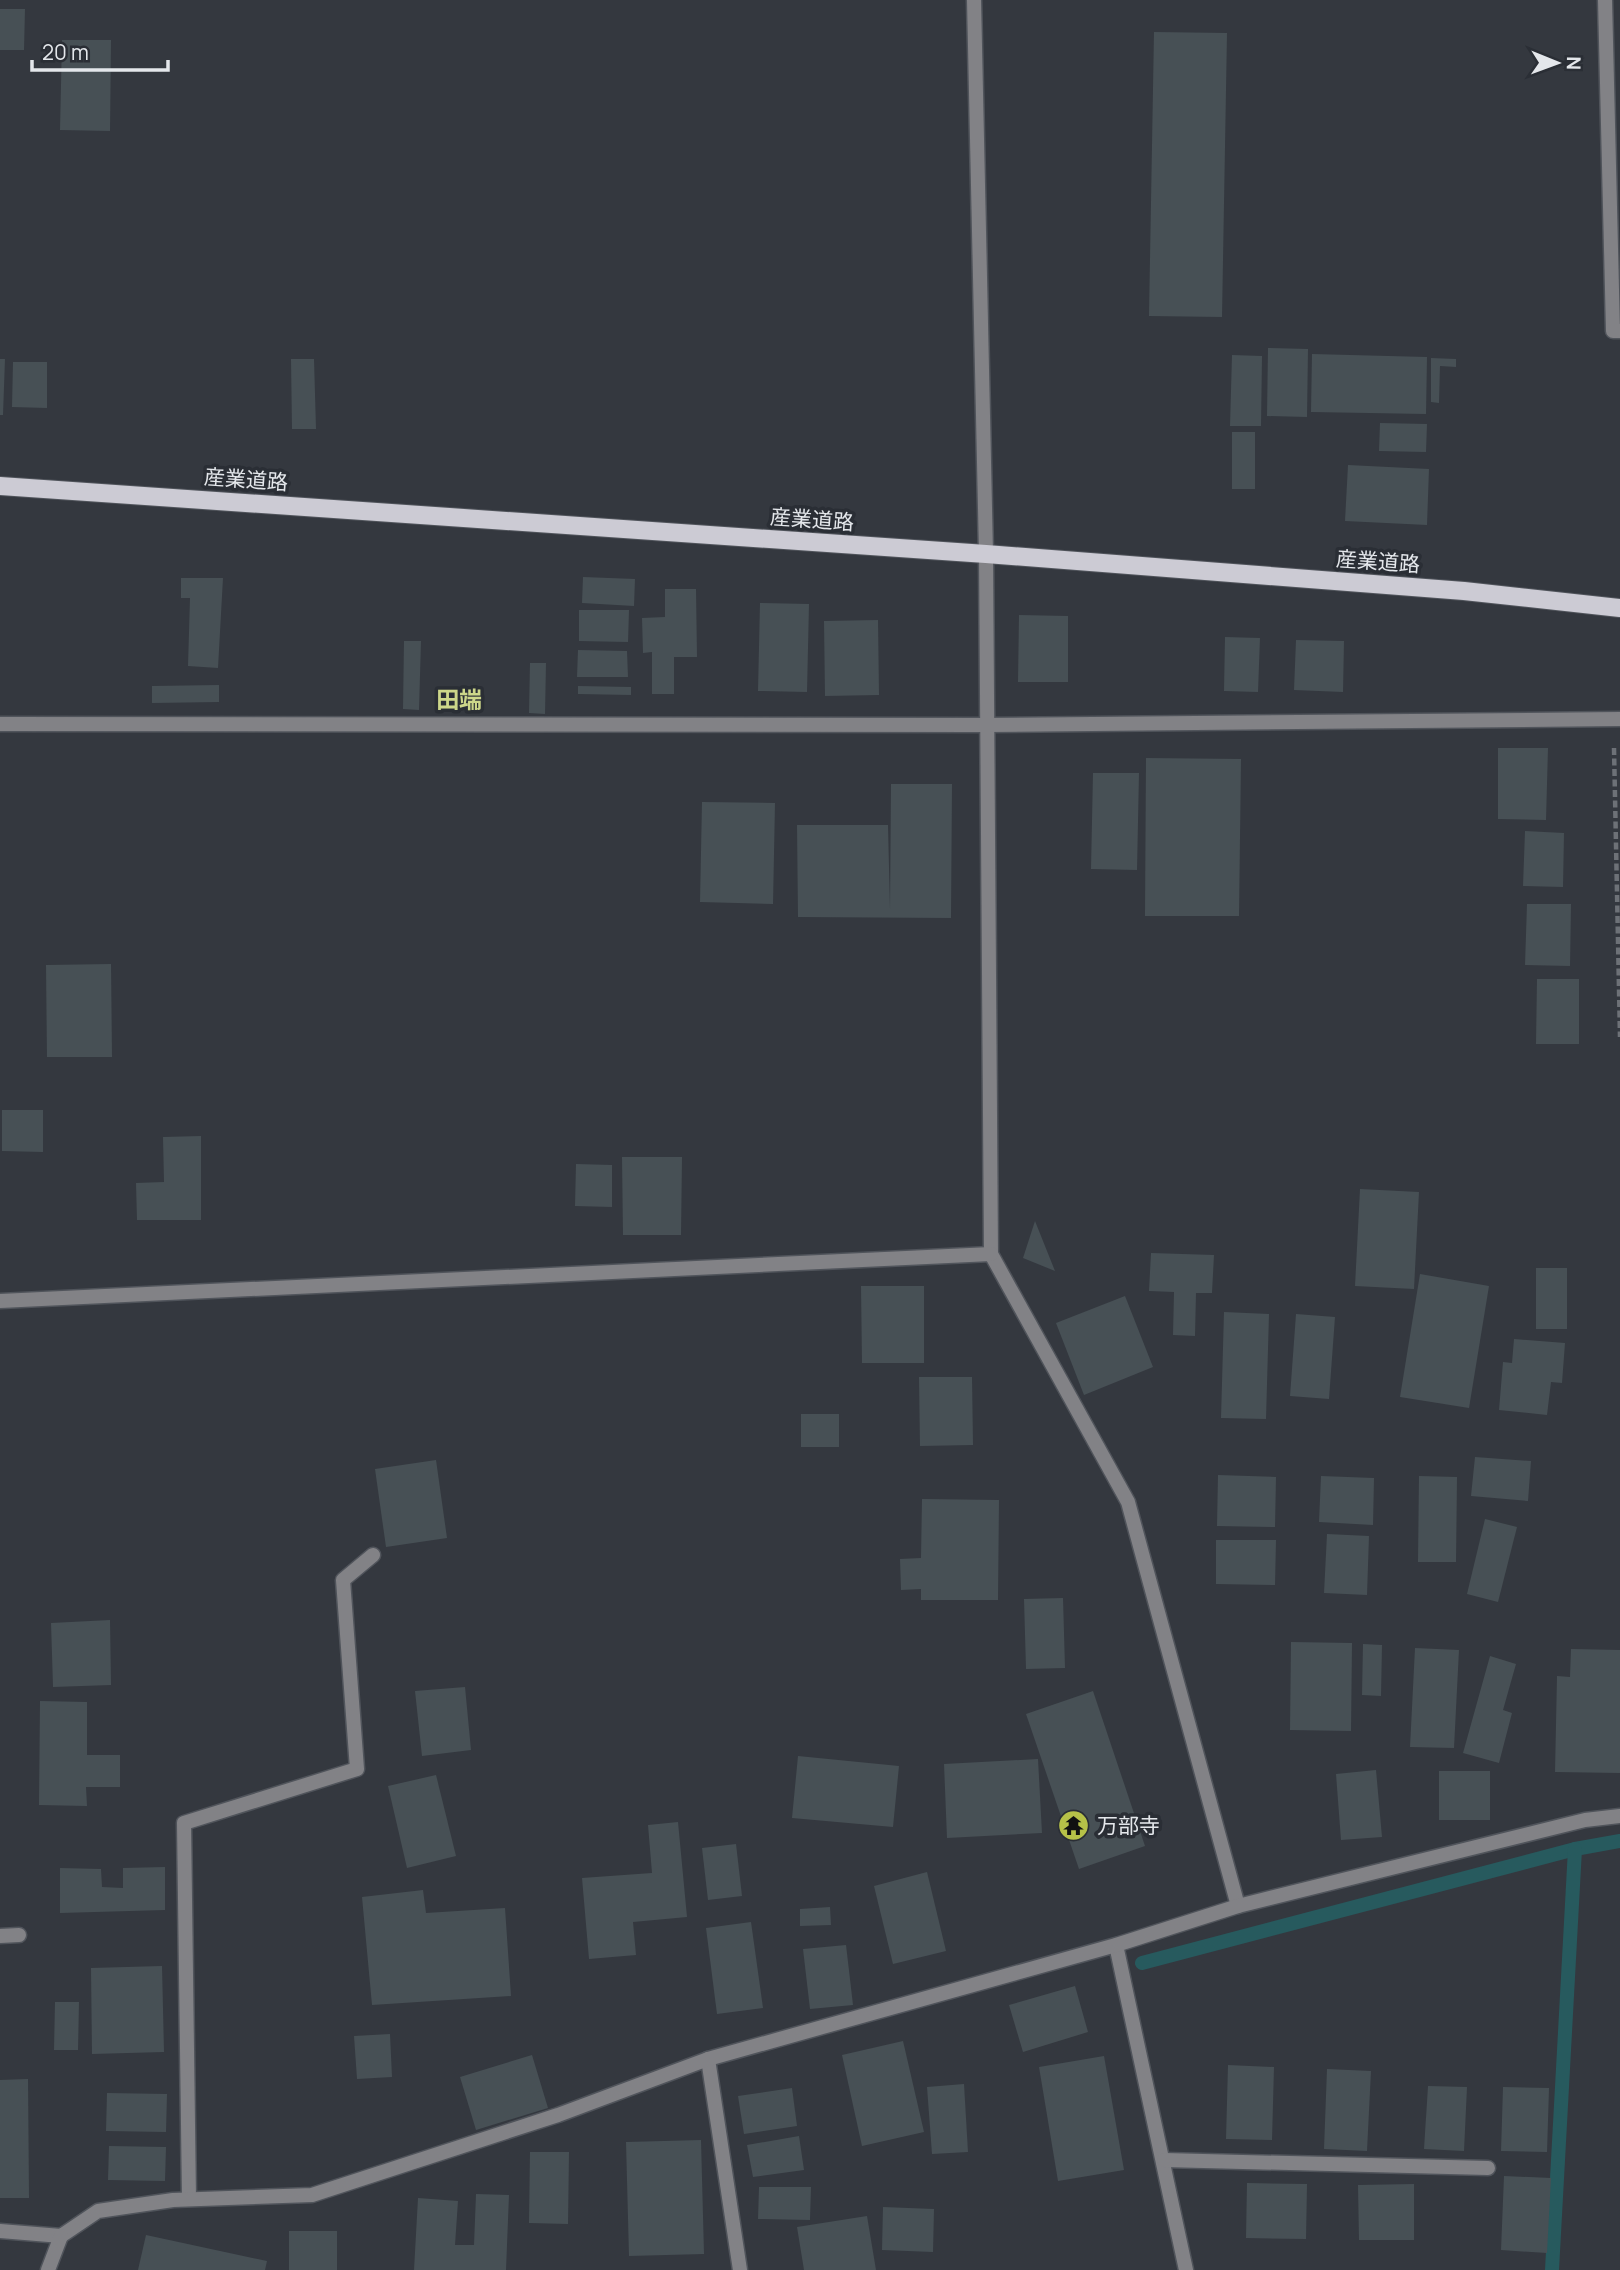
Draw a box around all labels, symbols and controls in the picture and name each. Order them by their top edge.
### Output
scale bar [32,28,168,72]
north arrow [1522,28,1592,98]
text: 20 m [42,38,89,66]
text: N [1561,56,1587,70]
street label: 産業道路 [203,462,289,496]
street label: 産業道路 [769,502,855,536]
street label: 産業道路 [1335,544,1421,578]
district label: 田端 [436,683,482,715]
temple icon: 万部寺 [1057,1809,1091,1843]
place label: 万部寺 [1097,1811,1160,1839]

